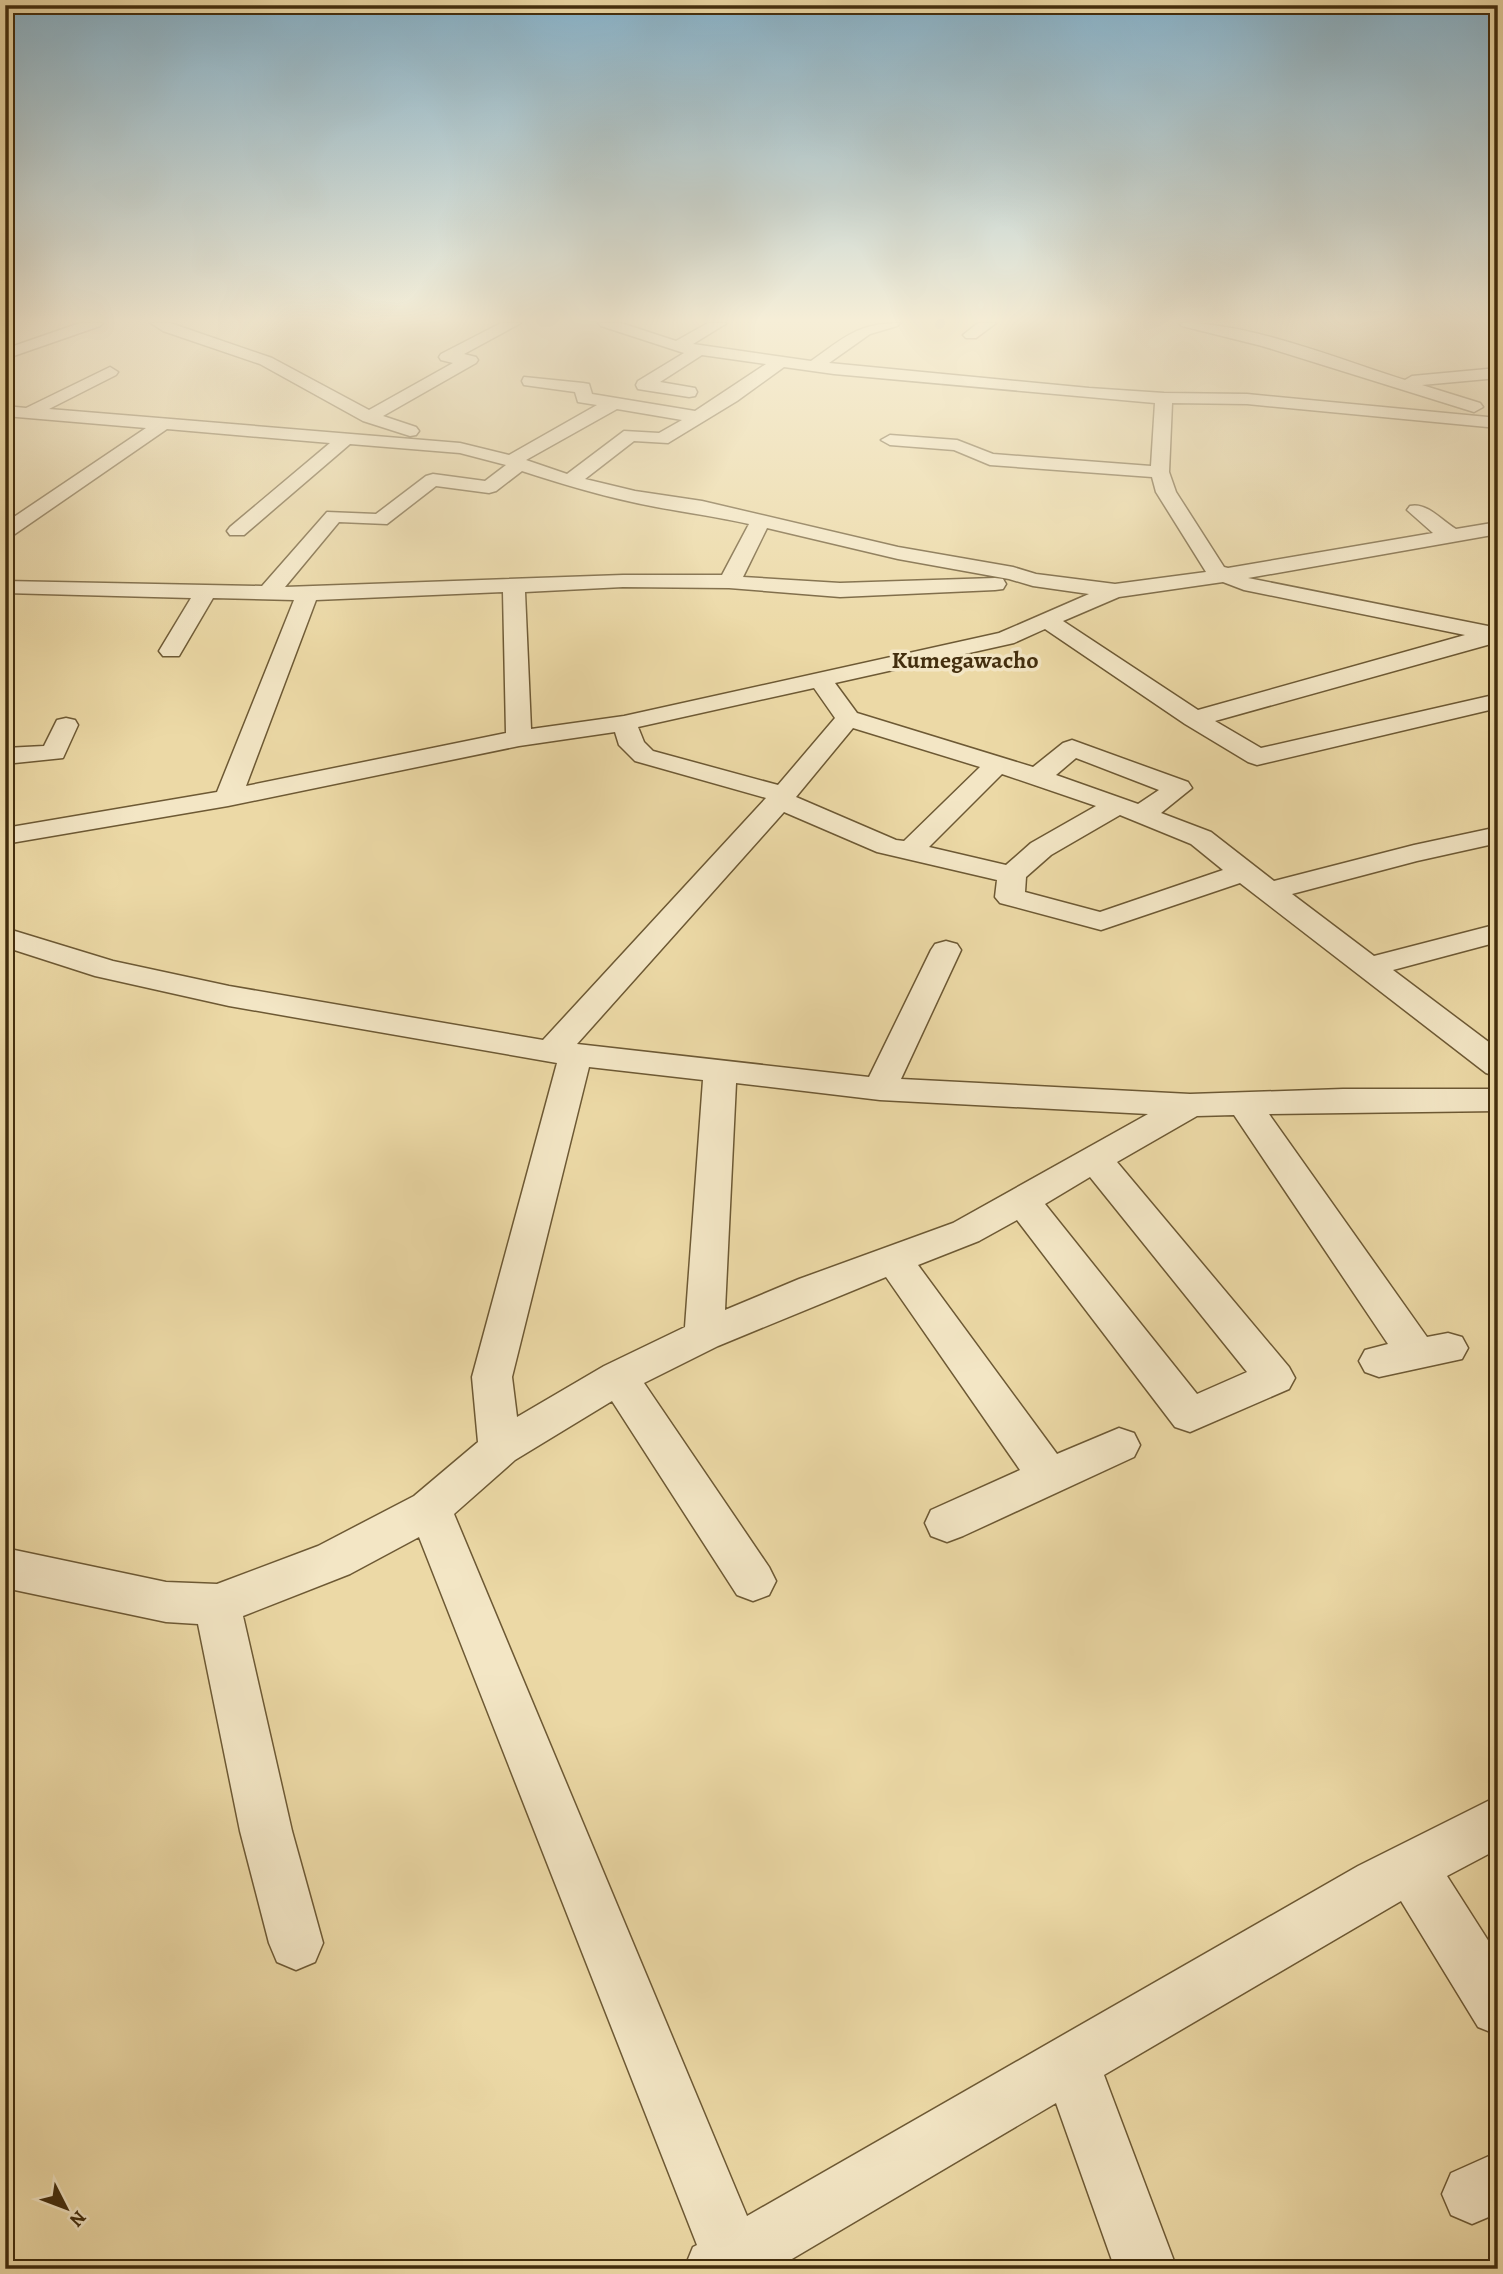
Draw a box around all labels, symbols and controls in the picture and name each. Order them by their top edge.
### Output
district label: Kumegawacho [891,644,1039,676]
north arrow [32,2172,102,2242]
text: N [63,2205,92,2233]

